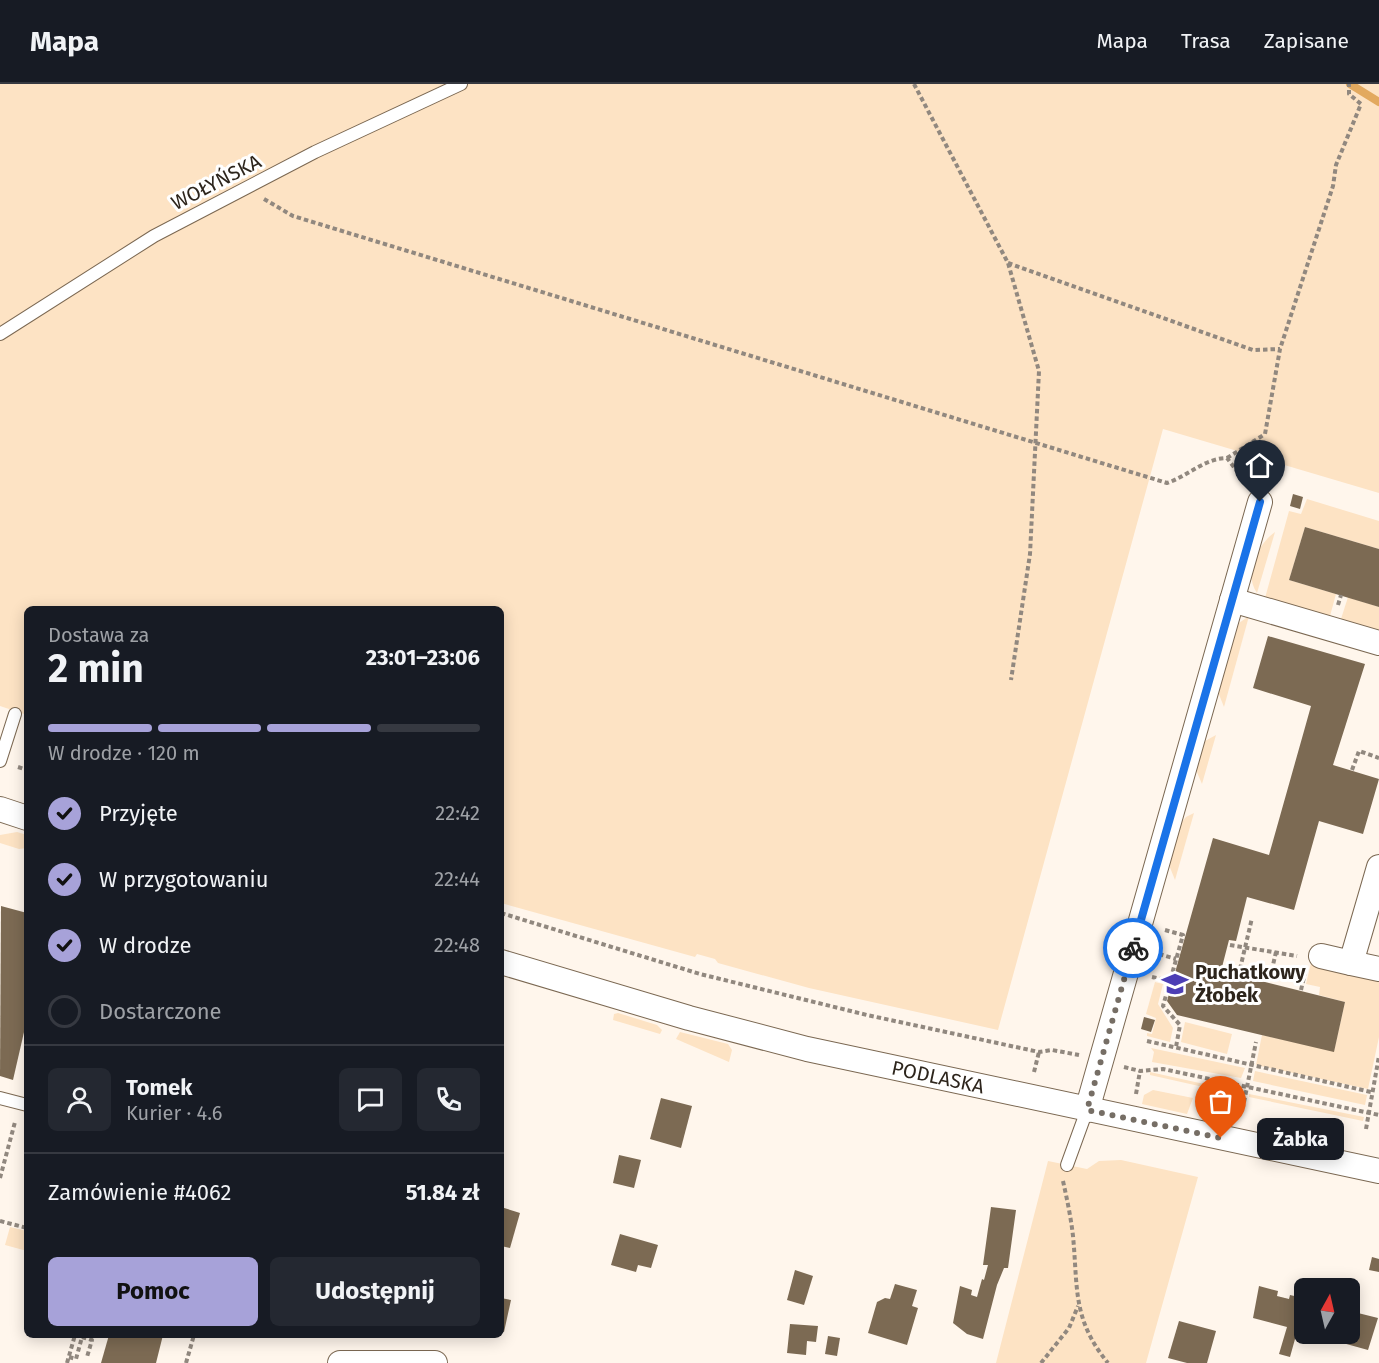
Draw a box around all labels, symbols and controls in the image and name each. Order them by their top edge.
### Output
text: Mapa [30,25,99,58]
text: Mapa [1096,28,1148,54]
text: Trasa [1181,28,1231,54]
text: Zapisane [1264,28,1349,54]
street label: WOŁYŃSKA [167,149,265,215]
pin [1234,440,1285,502]
icon: home [1243,449,1276,482]
text: Dostawa za [48,623,149,647]
text: 23:01–23:06 [366,644,480,671]
text: 2 min [48,646,144,692]
text: W drodze · 120 m [48,741,200,765]
icon: check [48,797,81,830]
text: Przyjęte [99,800,178,827]
text: 22:42 [435,801,480,825]
icon: check [48,863,81,896]
text: W przygotowaniu [99,866,269,893]
text: 22:44 [434,867,480,891]
courier [1103,918,1163,978]
icon: check [48,929,81,962]
text: W drodze [99,932,191,959]
icon: bike [1117,932,1150,965]
text: 22:48 [434,933,480,957]
place label: Puchatkowy Żłobek [1195,960,1306,1007]
school or university icon: Puchatkowy Żłobek [1160,969,1190,999]
text: Dostarczone [99,998,222,1025]
street label: PODLASKA [889,1055,987,1099]
button: person [48,1068,111,1131]
button: chat [339,1068,402,1131]
button: phone [417,1068,480,1131]
text: Tomek [126,1074,192,1101]
pin [1195,1076,1246,1138]
icon: bag [1204,1085,1237,1118]
text: Kurier · 4.6 [126,1101,223,1125]
callout: Żabka [1257,1117,1344,1159]
text: Żabka [1273,1127,1328,1151]
text: Zamówienie #4062 [48,1179,231,1206]
text: 51.84 zł [406,1179,480,1206]
button: Pomoc [48,1257,258,1326]
button: Udostępnij [270,1257,480,1326]
north arrow [1294,1278,1360,1344]
map controls [1294,1278,1360,1344]

